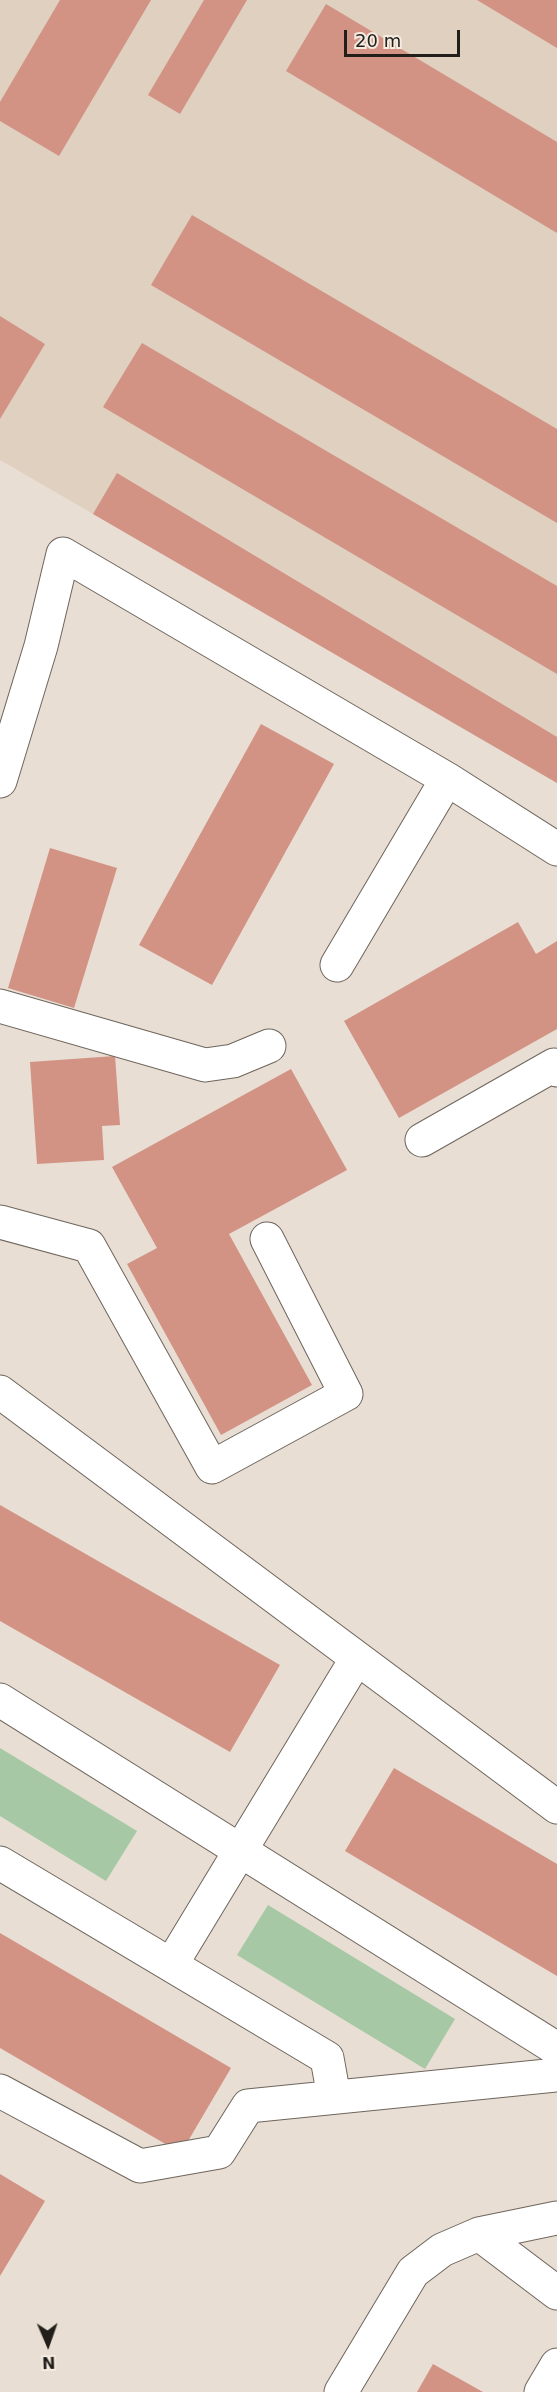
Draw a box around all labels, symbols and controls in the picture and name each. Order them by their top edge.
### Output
scale bar [347,18,462,56]
text: 20 m [355,30,401,51]
north arrow [18,2314,78,2374]
text: N [42,2353,56,2372]

